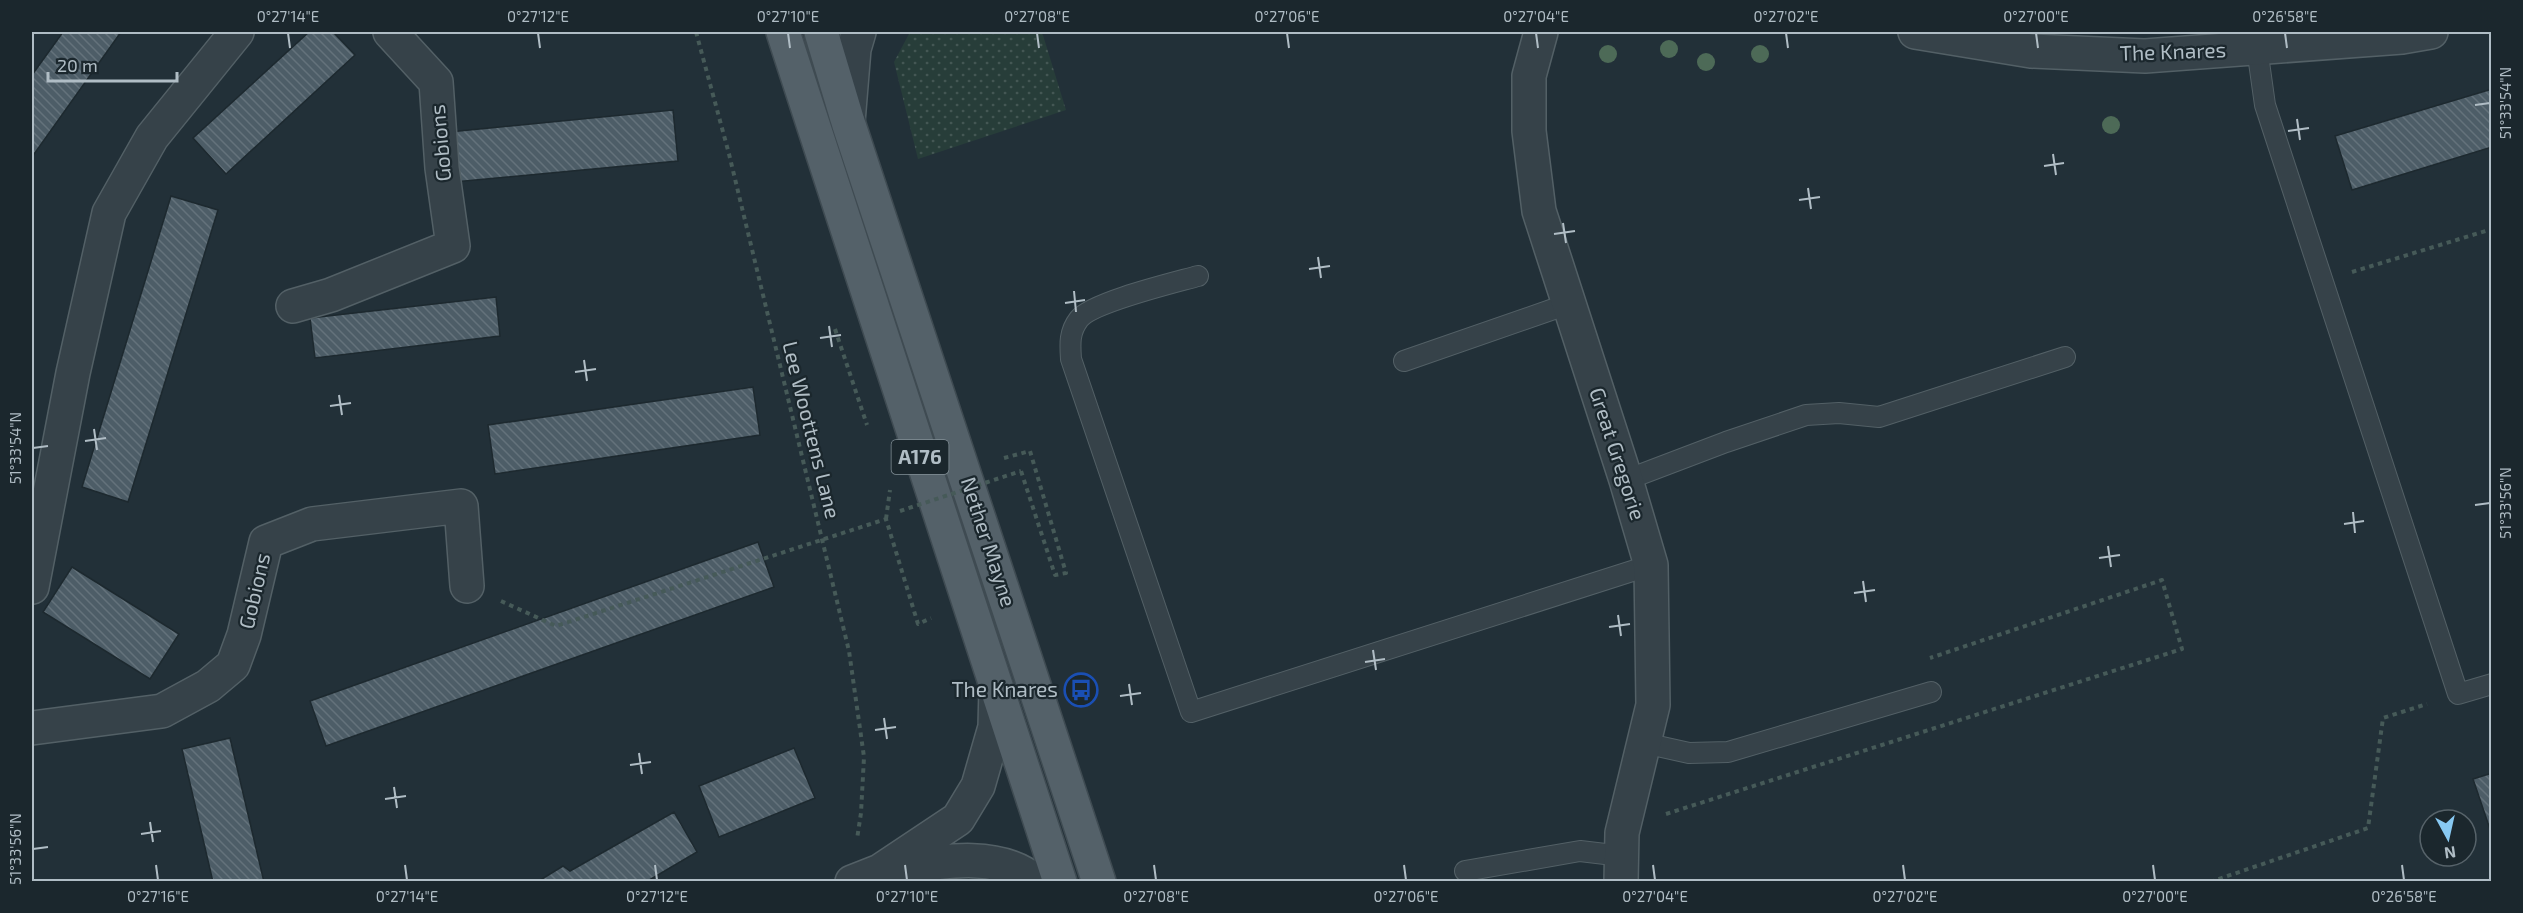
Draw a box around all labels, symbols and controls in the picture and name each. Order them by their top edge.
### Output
text: 0°27'14"E [257,7,319,25]
text: 0°27'12"E [507,7,569,25]
text: 0°27'10"E [757,7,819,25]
text: 0°27'08"E [1004,7,1070,25]
text: 0°27'06"E [1254,7,1320,25]
text: 0°27'04"E [1503,7,1569,25]
text: 0°27'02"E [1754,7,1818,25]
text: 0°27'00"E [2003,7,2069,25]
text: 0°26'58"E [2252,7,2318,25]
street label: The Knares [2119,36,2227,65]
scale bar [48,45,177,83]
text: 20 m [57,54,98,76]
text: 51°33'54"N [2496,67,2514,139]
street label: Gobions [424,104,455,183]
street label: Lee Woottens Lane [778,338,847,521]
street label: Great Gregorie [1585,384,1652,523]
text: 51°33'54"N [6,412,24,484]
road number: A176 [892,440,948,474]
text: 51°33'56"N [2496,467,2514,539]
street label: Nether Mayne [957,474,1022,609]
street label: Gobions [233,550,274,631]
bus stop icon: The Knares [1063,672,1099,708]
place label: The Knares [951,676,1058,701]
north arrow [2418,808,2478,868]
text: 51°33'56"N [6,813,24,885]
text: N [2443,843,2457,864]
text: 0°27'16"E [127,887,189,905]
text: 0°27'14"E [376,887,438,905]
text: 0°27'12"E [626,887,688,905]
text: 0°27'10"E [876,887,938,905]
text: 0°27'08"E [1123,887,1189,905]
text: 0°27'06"E [1373,887,1439,905]
text: 0°27'04"E [1622,887,1688,905]
text: 0°27'02"E [1873,887,1937,905]
text: 0°27'00"E [2122,887,2188,905]
text: 0°26'58"E [2371,887,2437,905]

